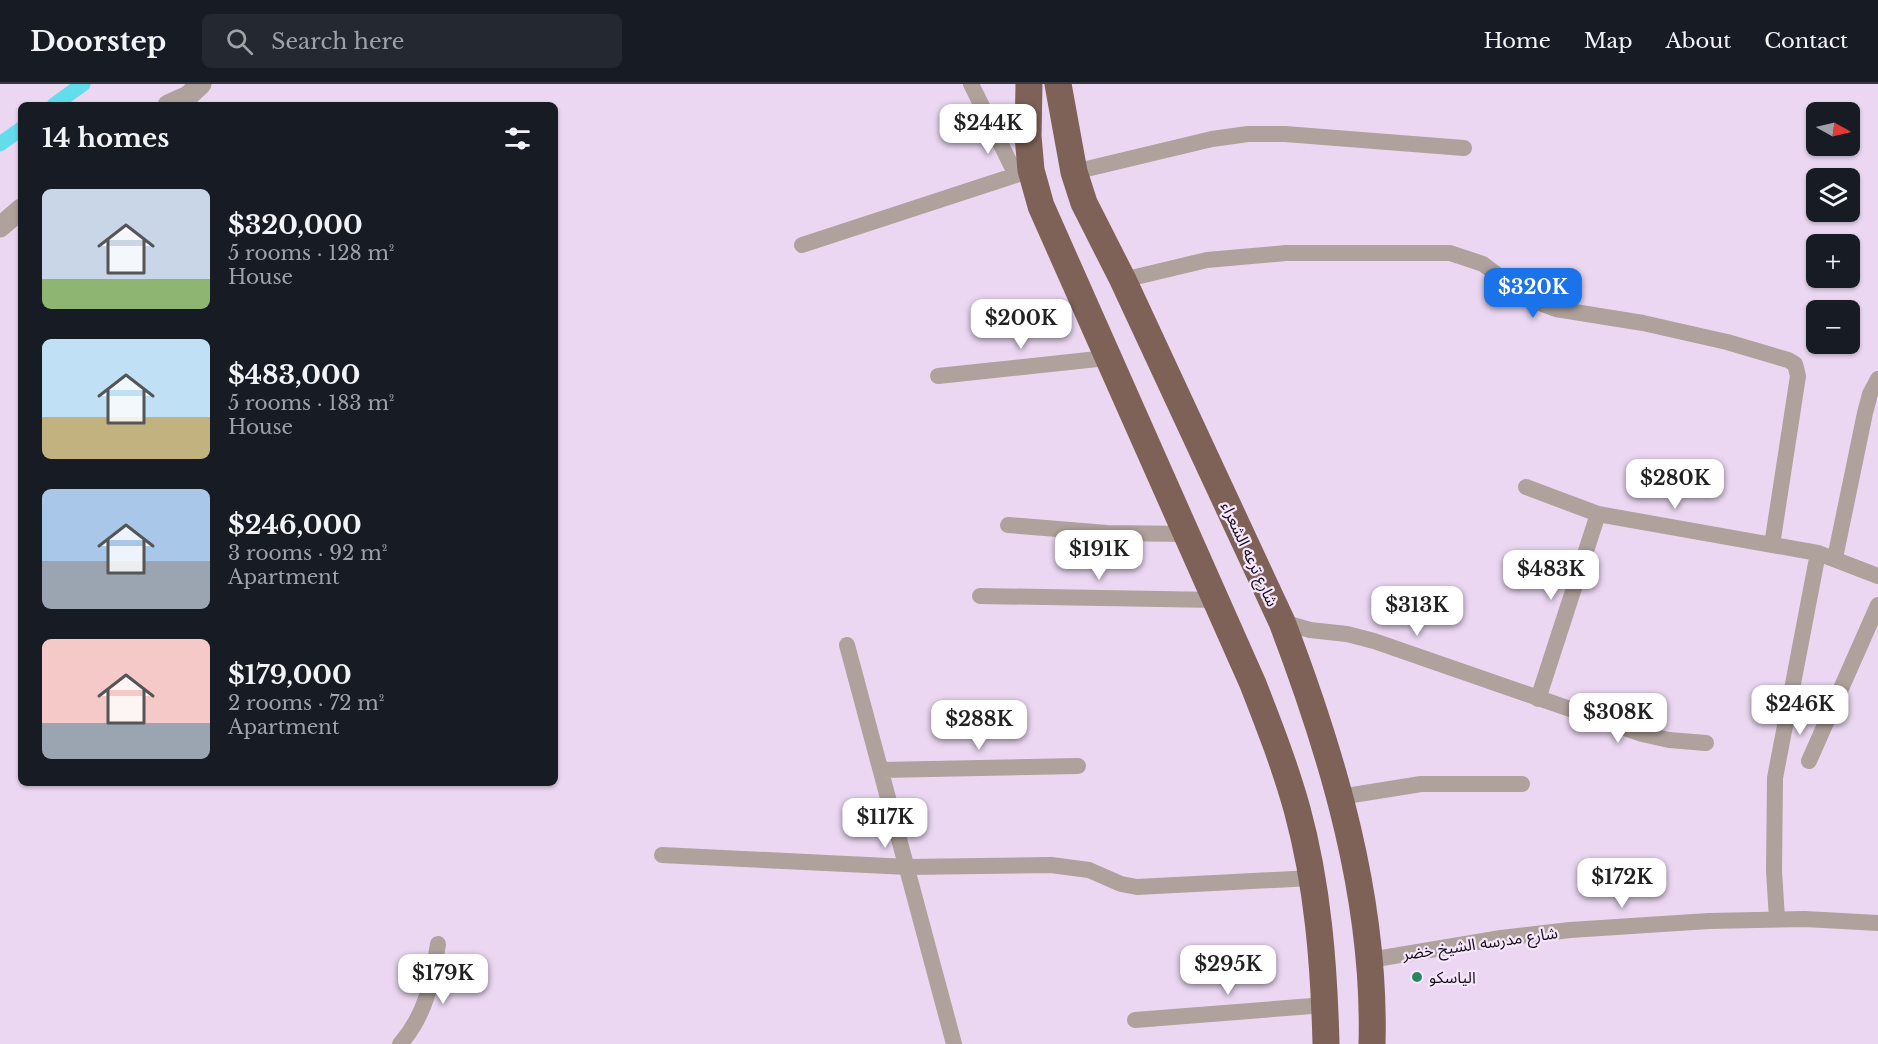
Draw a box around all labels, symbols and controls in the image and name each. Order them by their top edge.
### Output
search box [202,14,622,68]
text: Doorstep [30,24,166,59]
icon: search [223,25,256,58]
text: Search here [271,28,404,55]
text: Home [1484,28,1551,54]
text: Map [1584,28,1632,54]
text: About [1665,28,1731,54]
text: Contact [1764,28,1848,54]
north arrow [1806,102,1860,156]
map controls [1806,102,1860,354]
pin: $244K [946,104,1030,155]
text: $244K [954,111,1022,135]
text: 14 homes [42,122,169,154]
icon: filters [501,122,534,155]
button: layers [1806,168,1860,222]
text: $320,000 [228,209,363,241]
icon: home [90,213,162,285]
button: + [1806,234,1860,288]
text: 5 rooms · 128 m² [228,241,395,265]
text: House [228,265,293,289]
pin: $320K [1491,268,1575,319]
text: $320K [1498,275,1568,299]
pin: $200K [979,299,1063,350]
button: − [1806,300,1860,354]
text: $200K [985,306,1057,330]
text: $483,000 [228,359,360,391]
icon: home [90,363,162,435]
text: 5 rooms · 183 m² [228,391,395,415]
text: House [228,415,293,439]
pin: $280K [1633,459,1717,510]
text: $280K [1640,466,1710,490]
street label: شارع ترعه الشعراء [1214,499,1283,611]
text: $246,000 [228,509,362,541]
icon: home [90,513,162,585]
pin: $191K [1057,530,1141,581]
text: $191K [1069,537,1129,561]
text: 3 rooms · 92 m² [228,541,387,565]
pin: $483K [1509,550,1593,601]
text: $483K [1517,557,1585,581]
text: Apartment [228,565,339,589]
pin: $313K [1375,586,1459,637]
text: $313K [1385,593,1449,617]
text: $179,000 [228,659,352,691]
icon: home [90,663,162,735]
pin: $246K [1758,685,1842,736]
text: 2 rooms · 72 m² [228,691,385,715]
text: $246K [1765,692,1835,716]
pin: $308K [1576,693,1660,744]
pin: $288K [937,700,1021,751]
text: $308K [1583,700,1653,724]
text: $288K [945,707,1013,731]
text: Apartment [228,715,339,739]
pin: $117K [843,798,927,849]
text: $117K [856,805,914,829]
pin: $172K [1580,858,1664,909]
text: $172K [1591,865,1653,889]
street label: شارع مدرسه الشيخ خضر [1400,922,1559,967]
pin: $295K [1186,945,1270,996]
text: $295K [1194,952,1262,976]
pin: $179K [401,954,485,1005]
text: $179K [412,961,474,985]
place label: الياسكو [1429,967,1476,987]
marker: الياسكو [1410,970,1424,984]

